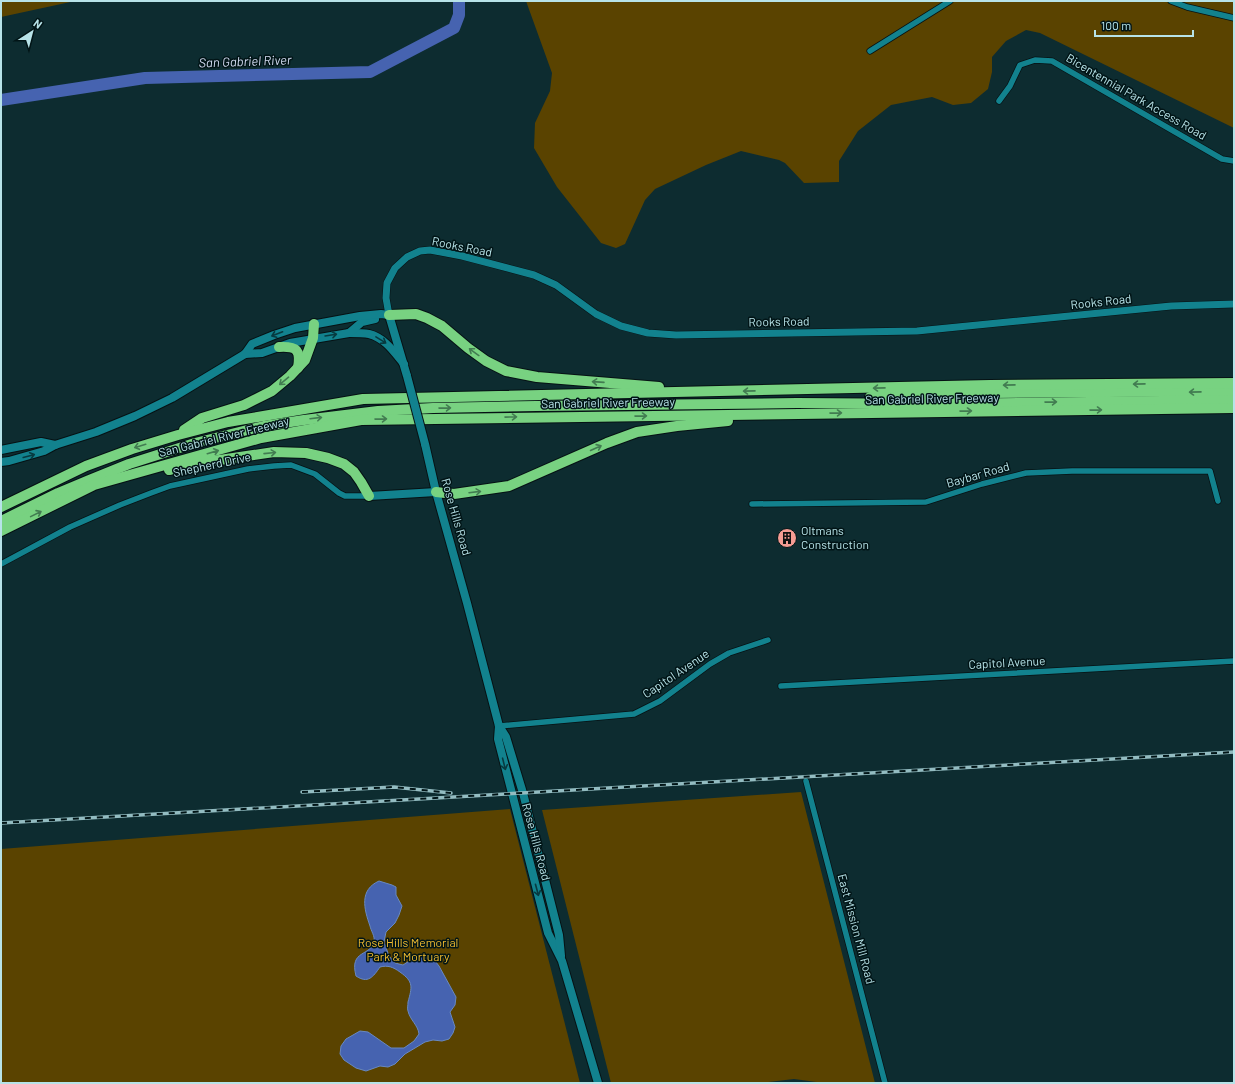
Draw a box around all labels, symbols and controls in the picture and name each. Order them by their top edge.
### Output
north arrow [12,12,52,52]
scale bar [1095,12,1193,38]
text: N [31,16,45,31]
text: 100 m [1101,18,1131,32]
street label: Bicentennial Park Access Road [1064,50,1209,142]
water label: San Gabriel River [198,51,292,71]
street label: Rooks Road [431,233,493,259]
street label: Rooks Road [1070,291,1132,311]
street label: Rooks Road [748,313,810,329]
one-way arrow [271,331,283,339]
one-way arrow [324,331,337,339]
one-way arrow [375,337,387,345]
one-way arrow [469,348,480,356]
one-way arrow [279,376,289,385]
one-way arrow [592,378,605,385]
one-way arrow [1133,380,1146,388]
one-way arrow [1003,381,1016,389]
one-way arrow [873,384,886,392]
one-way arrow [743,387,756,395]
one-way arrow [1189,388,1202,395]
street label: San Gabriel River Freeway [865,390,999,406]
street label: San Gabriel River Freeway [541,394,675,410]
one-way arrow [1044,398,1057,406]
one-way arrow [438,404,451,411]
one-way arrow [1089,406,1102,414]
one-way arrow [959,408,972,415]
one-way arrow [829,409,842,417]
one-way arrow [634,412,647,420]
street label: San Gabriel River Freeway [157,413,291,459]
one-way arrow [504,413,517,421]
one-way arrow [309,414,322,422]
one-way arrow [374,415,387,423]
one-way arrow [134,443,147,450]
one-way arrow [590,444,602,451]
one-way arrow [206,447,219,455]
street label: Shepherd Drive [172,449,252,479]
one-way arrow [263,449,276,456]
one-way arrow [22,451,35,459]
street label: Baybar Road [945,458,1011,490]
street label: Rose Hills Road [439,477,475,557]
one-way arrow [468,488,481,495]
one-way arrow [30,510,42,517]
place label: Oltmans Construction [801,523,869,551]
building icon: Oltmans Construction [776,527,798,549]
street label: Capitol Avenue [640,646,711,701]
street label: Capitol Avenue [968,653,1046,671]
one-way arrow [501,757,509,770]
street label: Rose Hills Road [520,802,554,882]
street label: East Mission Mill Road [836,872,878,985]
one-way arrow [534,883,541,896]
park label: Rose Hills Memorial Park & Mortuary [358,935,458,963]

